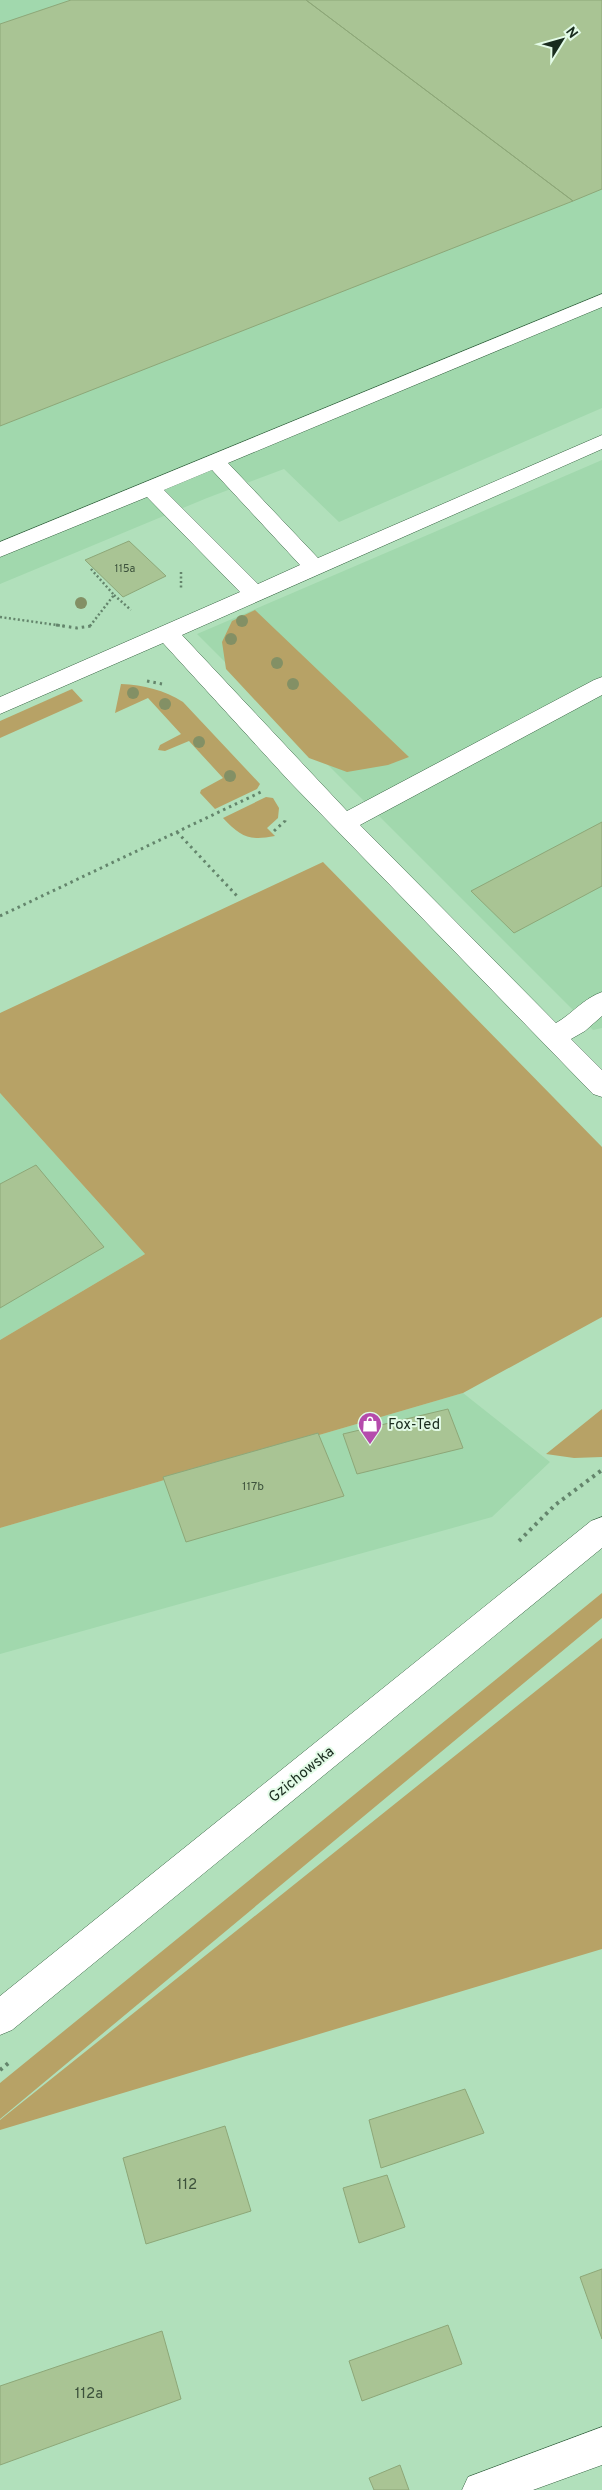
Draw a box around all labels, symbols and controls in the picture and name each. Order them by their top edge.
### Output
north arrow [537,15,587,65]
text: N [561,24,581,42]
house number: 115a [115,562,136,576]
shop icon: Fox-Ted [357,1411,383,1445]
place label: Fox-Ted [388,1416,440,1435]
house number: 117b [242,1479,264,1495]
street label: Gzichowska [265,1743,339,1807]
house number: 112 [177,2176,197,2195]
house number: 112a [75,2385,103,2404]

